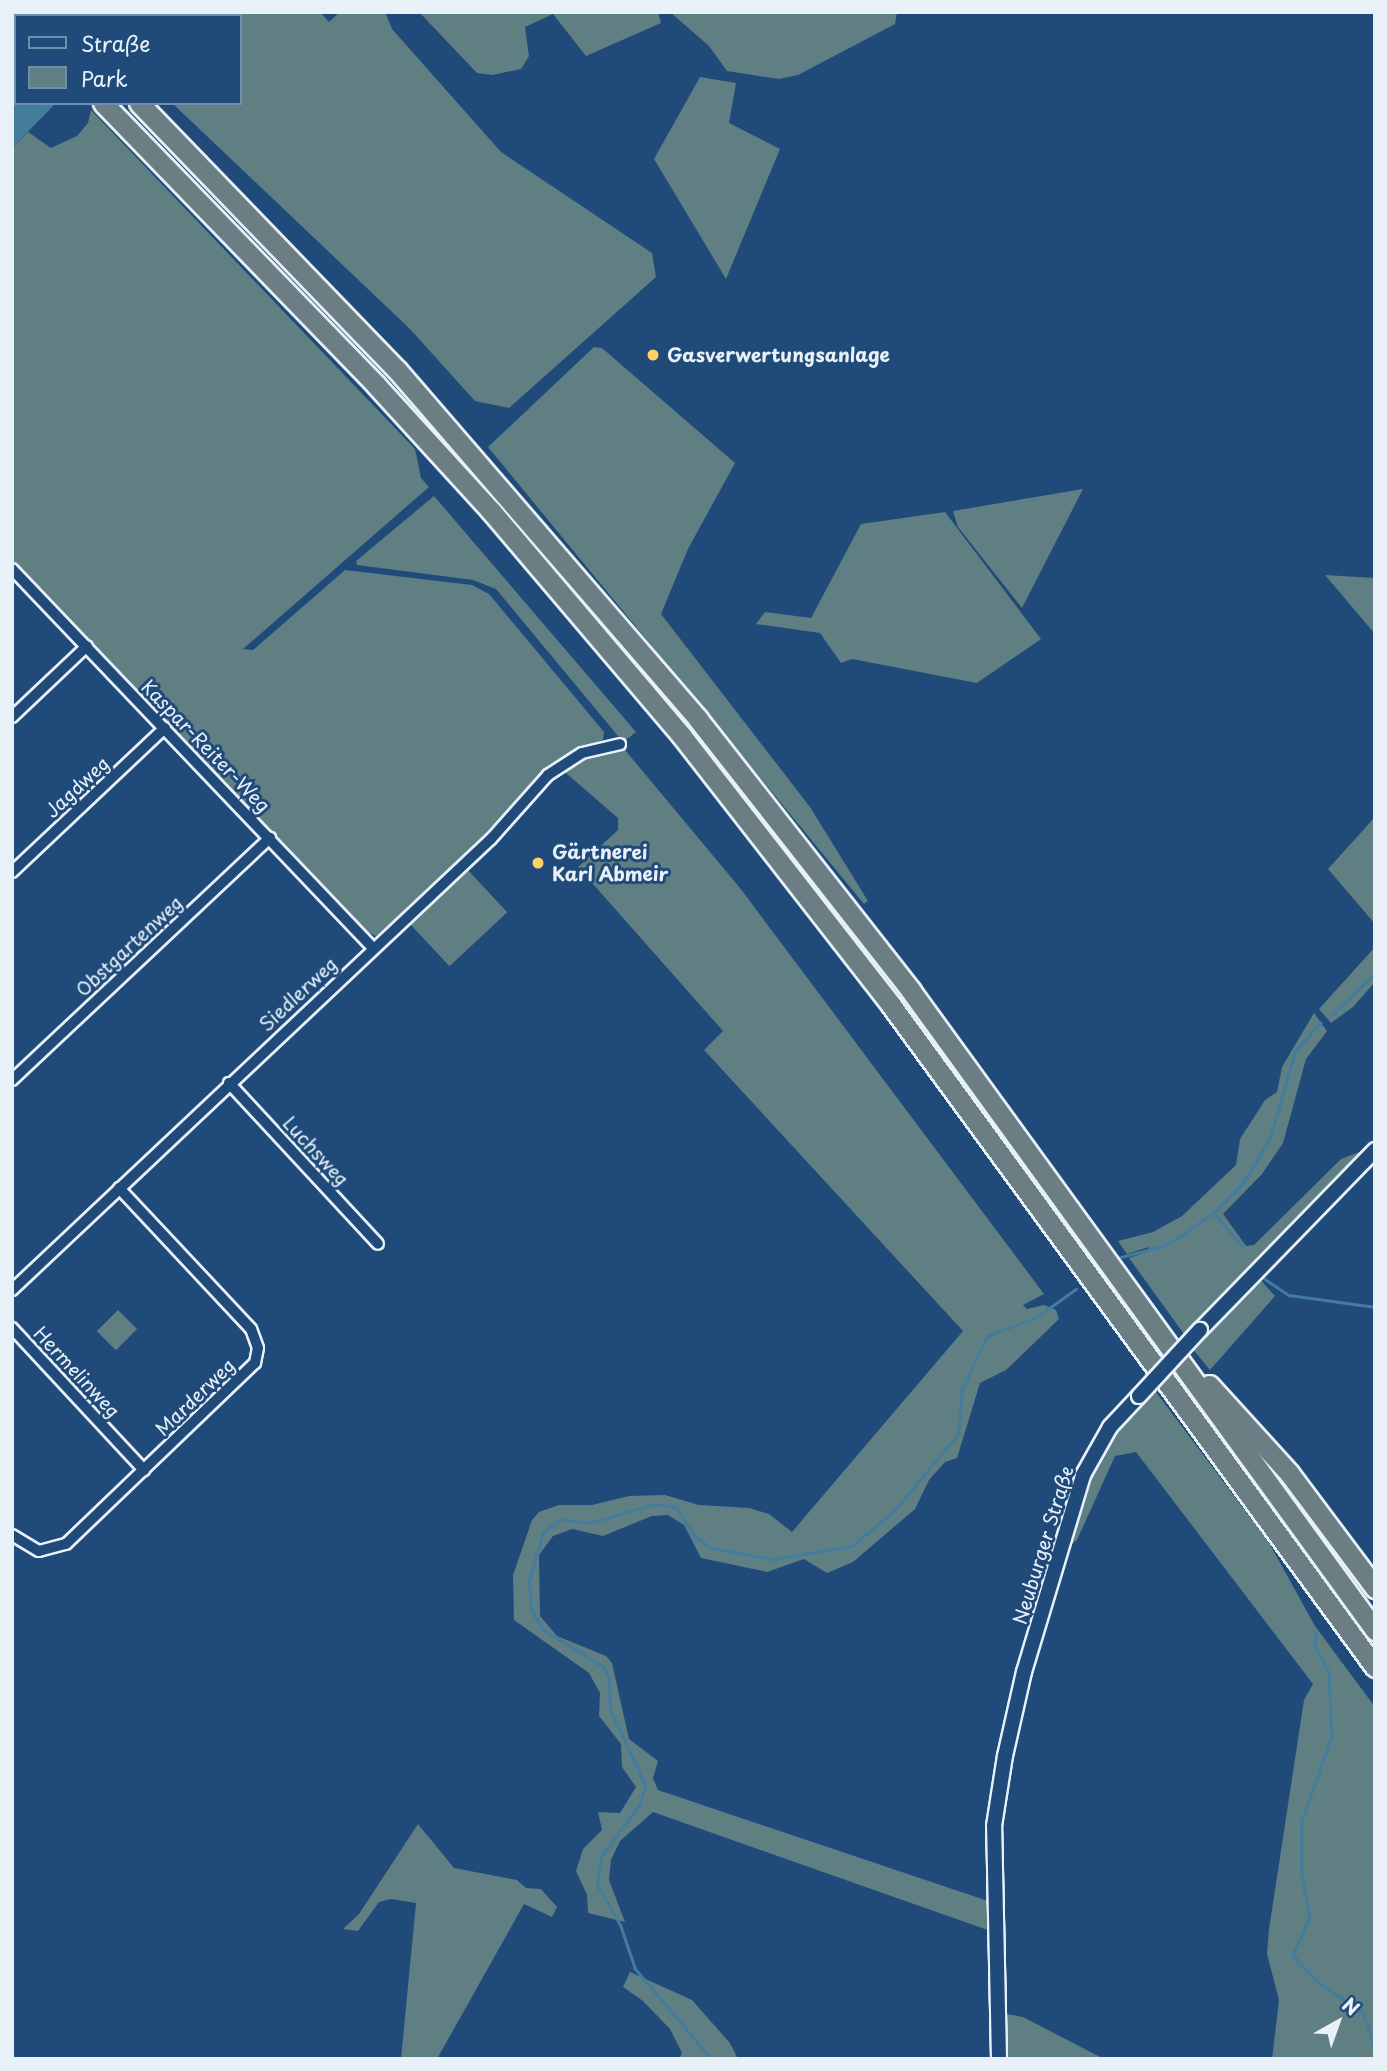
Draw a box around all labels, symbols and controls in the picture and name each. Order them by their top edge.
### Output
legend [14,14,242,105]
text: Straße [81,27,150,59]
text: Park [81,62,128,94]
place label: Gasverwertungsanlage [667,344,890,366]
marker: Gasverwertungsanlage [645,347,661,363]
street label: Kaspar-Reiter-Weg [137,675,275,817]
street label: Jagdweg [40,752,114,822]
place label: Gärtnerei Karl Abmeir [552,841,669,885]
marker: Gärtnerei Karl Abmeir [530,855,546,871]
street label: Obstgartenweg [71,891,187,1001]
street label: Siedlerweg [254,952,342,1036]
street label: Luchsweg [278,1112,354,1190]
street label: Hermelinweg [29,1322,125,1422]
street label: Marderweg [151,1354,239,1440]
street label: Neuburger Straße [1008,1463,1078,1627]
north arrow [1303,1987,1373,2057]
text: N [1337,1990,1366,2021]

